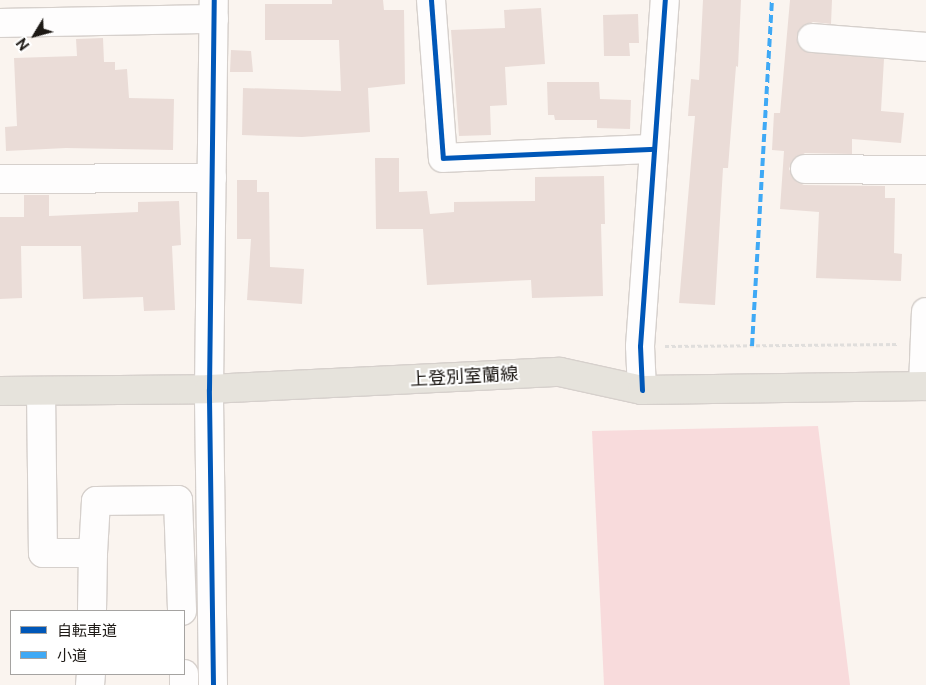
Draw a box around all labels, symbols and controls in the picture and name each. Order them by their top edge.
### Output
north arrow [10,10,60,60]
text: N [13,35,33,53]
street label: 上登別室蘭線 [410,363,518,391]
legend [10,610,185,675]
text: 自転車道 [57,622,117,639]
text: 小道 [57,647,87,664]

